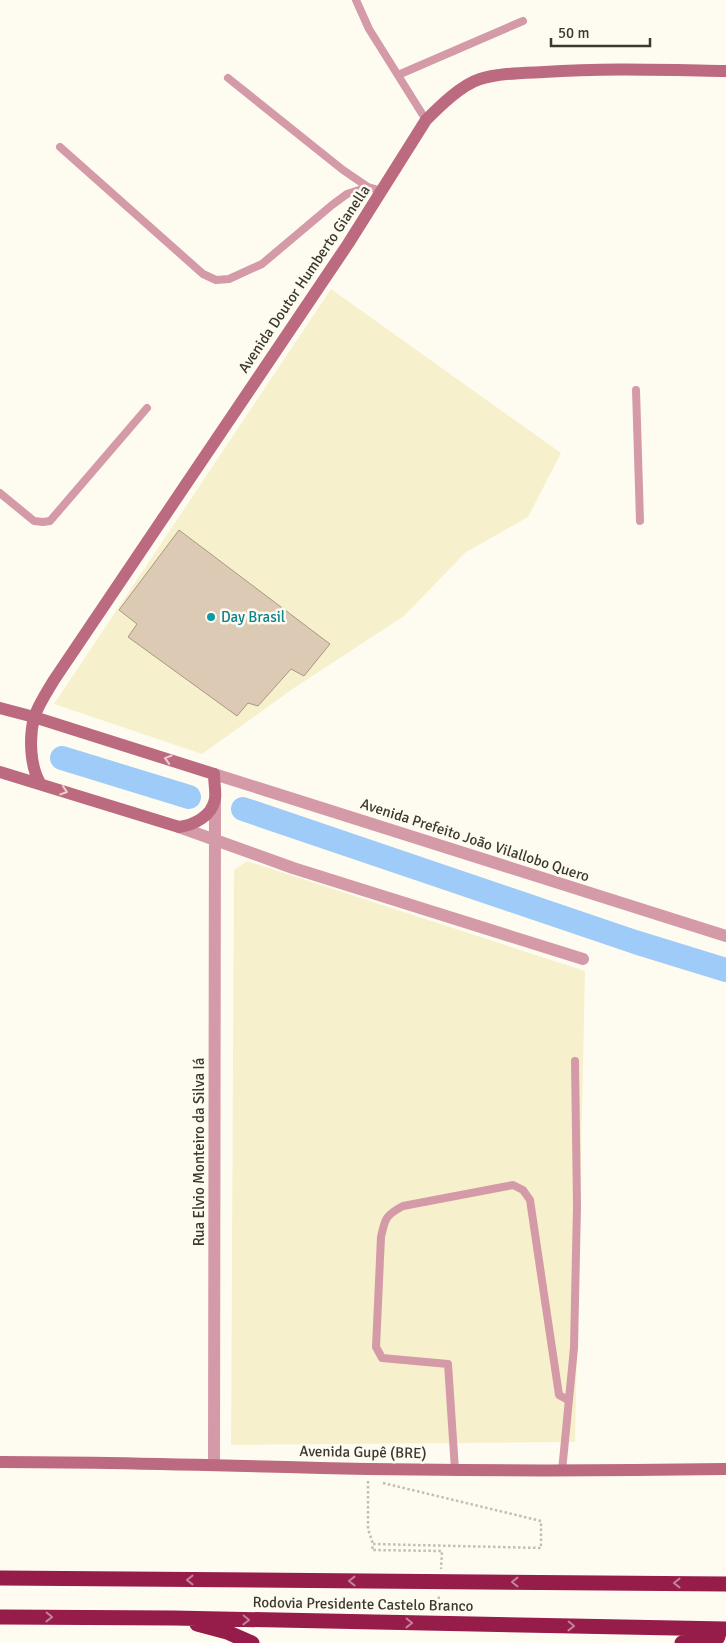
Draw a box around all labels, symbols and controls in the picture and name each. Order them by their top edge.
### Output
scale bar [551,15,650,47]
text: 50 m [558,24,589,42]
street label: Avenida Doutor Humberto Gianella [234,182,374,376]
place label: Day Brasil [221,608,285,626]
marker: Day Brasil [205,611,217,623]
one-way arrow [164,755,172,765]
one-way arrow [59,785,67,795]
street label: Avenida Prefeito João Vilallobo Quero [358,794,592,886]
street label: Rua Elvio Monteiro da Silva Iá [190,1058,208,1246]
street label: Avenida Gupê (BRE) [299,1442,427,1462]
one-way arrow [186,1575,194,1585]
one-way arrow [348,1576,356,1586]
one-way arrow [511,1577,518,1587]
one-way arrow [673,1578,681,1588]
street label: Rodovia Presidente Castelo Branco [252,1593,474,1615]
one-way arrow [45,1612,53,1622]
one-way arrow [242,1614,250,1625]
one-way arrow [405,1617,413,1628]
one-way arrow [567,1620,575,1631]

